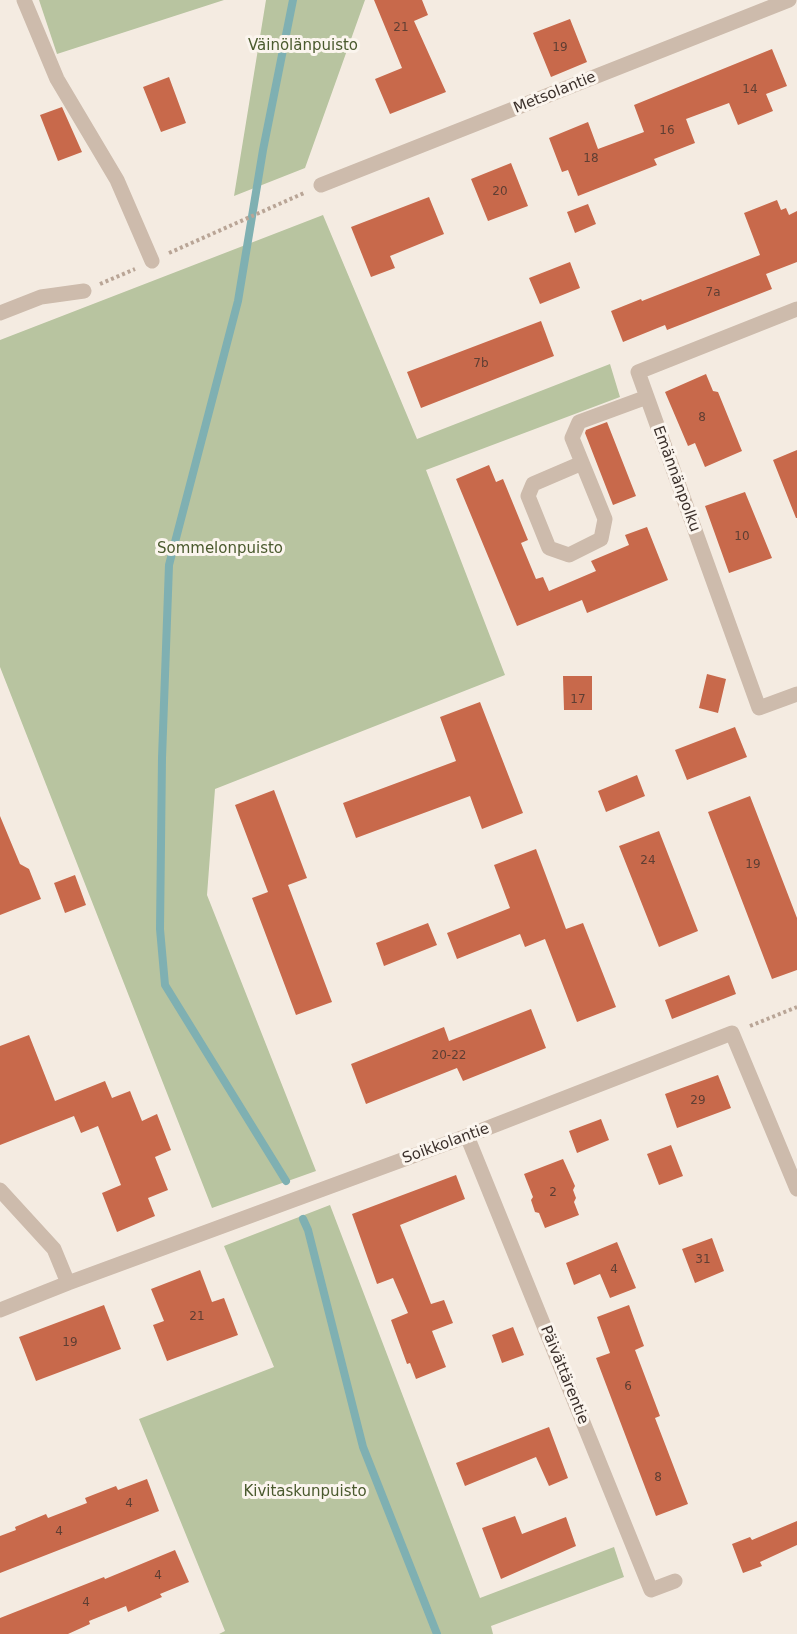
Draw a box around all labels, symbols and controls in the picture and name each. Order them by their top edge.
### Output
house number: 21 [393,21,409,35]
park label: Väinölänpuisto [248,37,358,55]
house number: 19 [552,41,568,55]
street label: Metsolantie [511,68,599,118]
house number: 14 [742,83,758,97]
house number: 16 [659,124,675,138]
house number: 18 [583,152,599,166]
house number: 20 [492,185,508,199]
house number: 7a [706,286,720,300]
house number: 7b [473,357,489,371]
house number: 8 [698,411,706,425]
street label: Emännänpolku [648,423,704,535]
house number: 10 [734,530,750,544]
park label: Sommelonpuisto [157,540,283,558]
house number: 17 [570,693,586,707]
house number: 24 [640,854,656,868]
house number: 19 [745,858,761,872]
house number: 20-22 [432,1049,466,1063]
house number: 29 [690,1094,706,1108]
street label: Soikkolantie [400,1120,492,1168]
house number: 2 [549,1186,557,1200]
house number: 31 [695,1253,711,1267]
house number: 4 [610,1263,618,1277]
house number: 21 [189,1310,205,1324]
street label: Päivättärentie [536,1323,592,1427]
house number: 19 [62,1336,78,1350]
house number: 6 [624,1380,632,1394]
house number: 8 [654,1471,662,1485]
park label: Kivitaskunpuisto [243,1483,367,1501]
house number: 4 [125,1497,133,1511]
house number: 4 [55,1525,63,1539]
house number: 4 [154,1569,162,1583]
house number: 4 [82,1596,90,1610]

